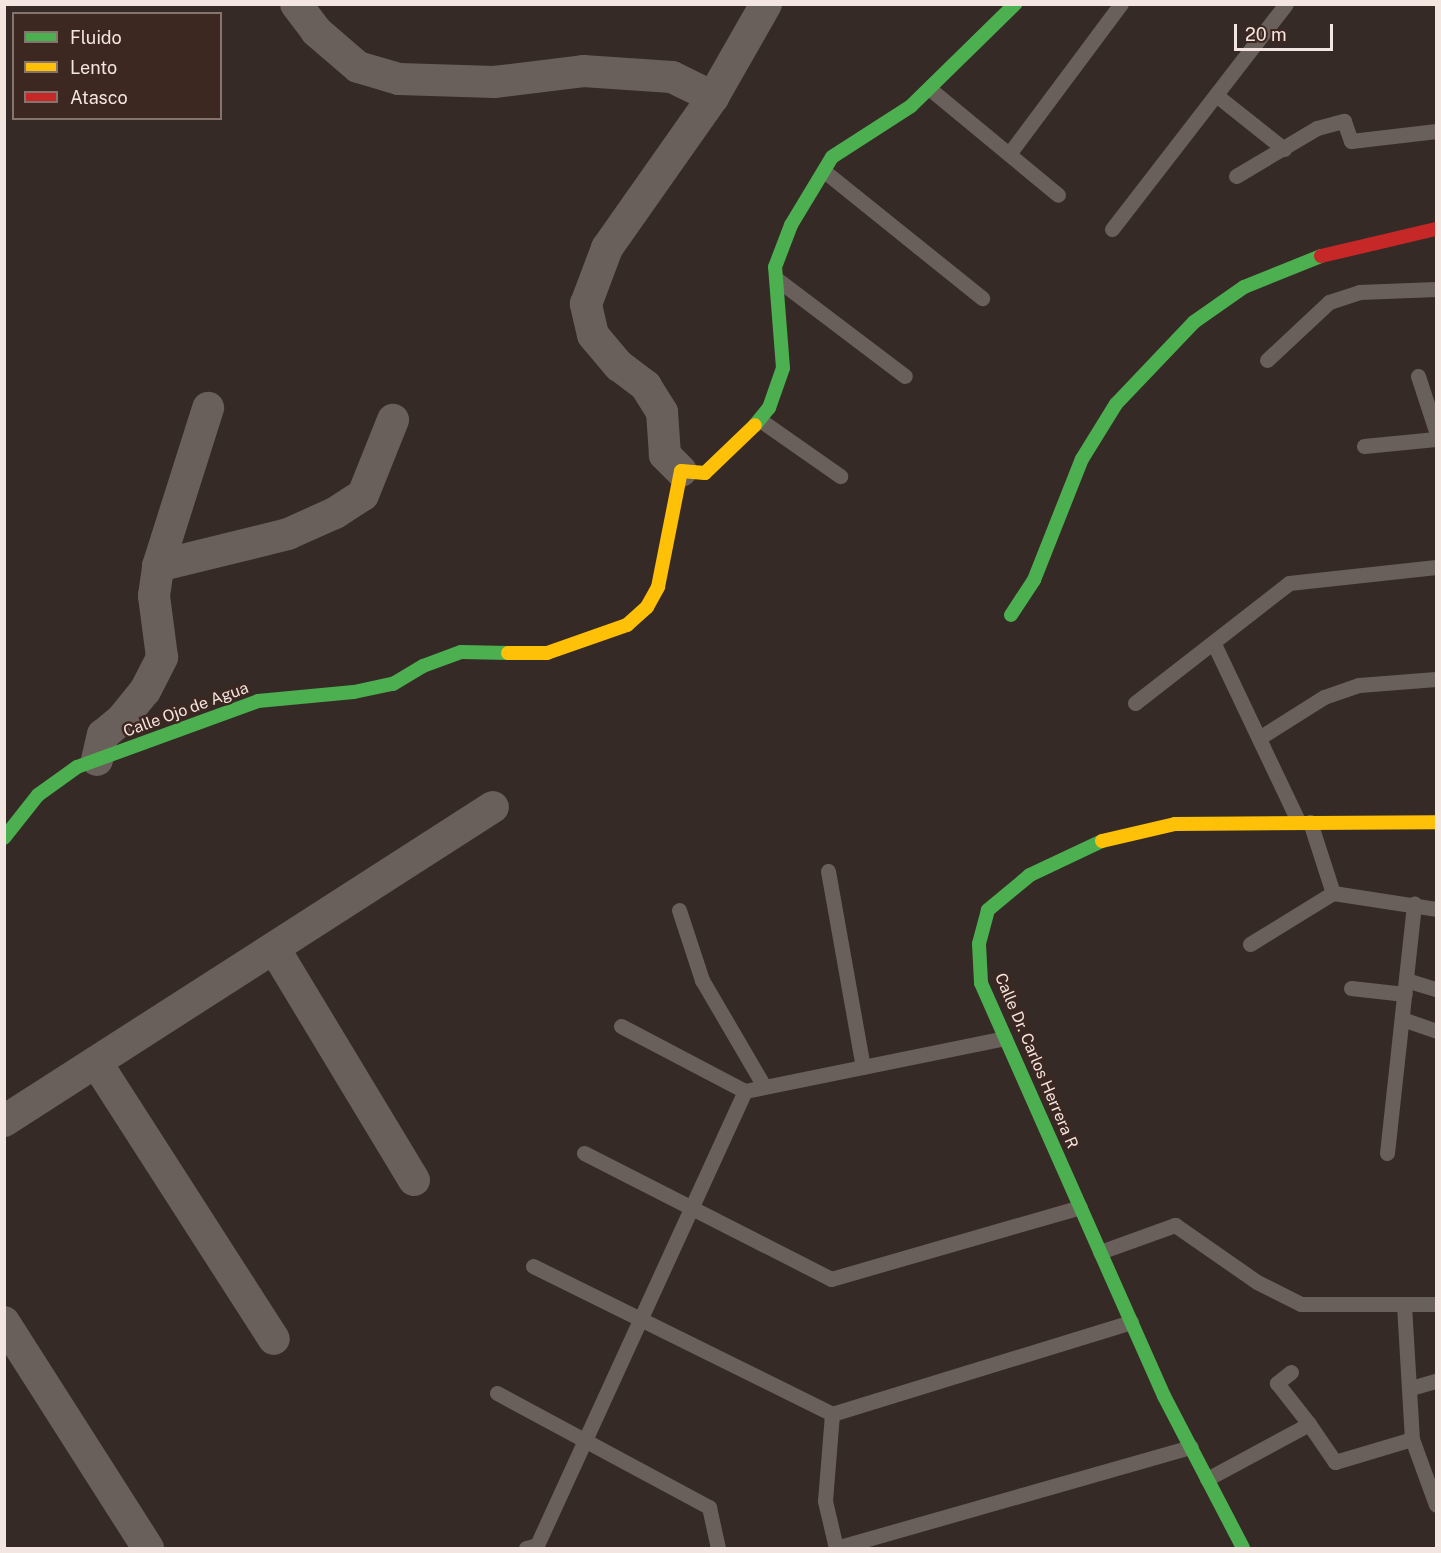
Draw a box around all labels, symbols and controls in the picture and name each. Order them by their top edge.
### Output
legend [12,12,222,120]
scale bar [1237,12,1336,50]
text: 20 m [1245,24,1287,45]
text: Fluido [70,27,122,48]
text: Lento [70,57,117,78]
text: Atasco [70,87,128,108]
street label: Calle Ojo de Agua [121,678,251,742]
street label: Calle Dr. Carlos Herrera R [990,970,1082,1152]

